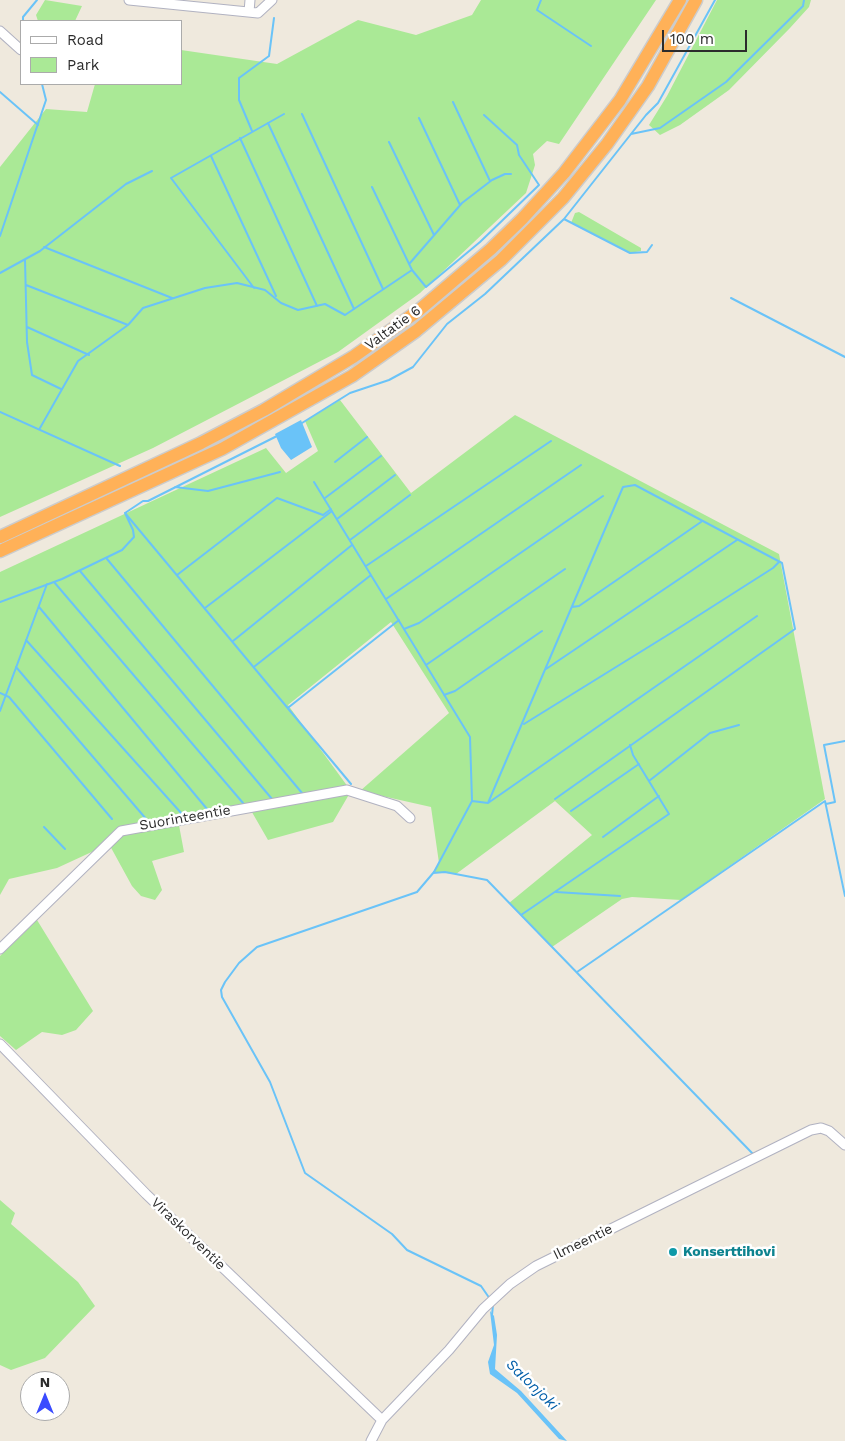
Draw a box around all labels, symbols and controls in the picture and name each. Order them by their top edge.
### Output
legend [20,20,182,85]
scale bar [665,20,750,52]
text: 100 m [670,30,714,48]
text: Road [67,31,104,49]
text: Park [67,56,99,74]
street label: Valtatie 6 [362,302,424,354]
street label: Suorinteentie [138,802,232,834]
street label: Viraskorventie [147,1194,229,1274]
street label: Ilmeentie [551,1220,615,1264]
place label: Konserttihovi [683,1244,775,1260]
marker: Konserttihovi [667,1246,679,1258]
water label: Salonjoki [502,1356,562,1414]
north arrow [20,1371,70,1421]
text: N [40,1374,50,1390]

